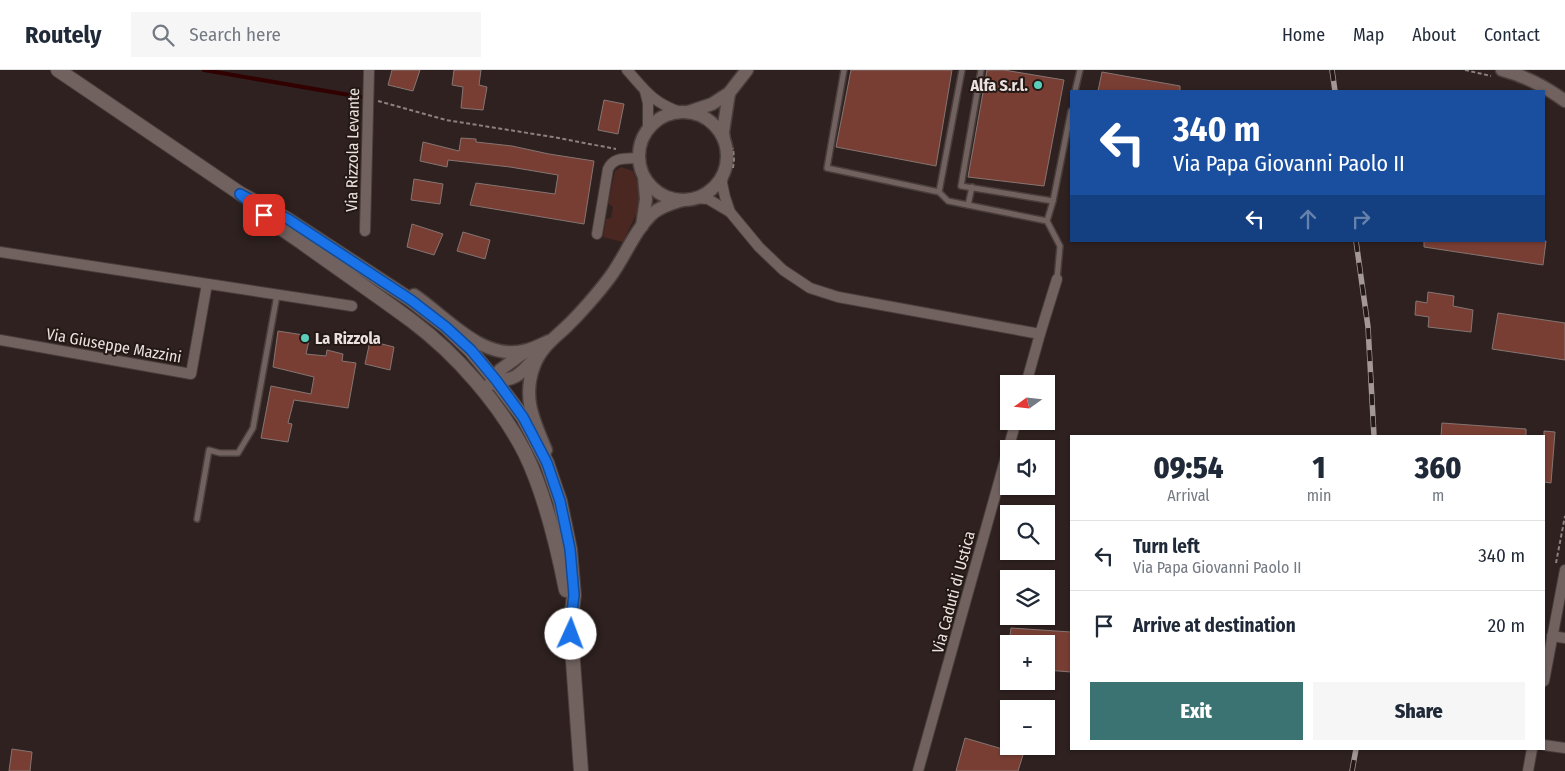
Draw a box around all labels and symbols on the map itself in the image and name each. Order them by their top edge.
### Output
place label: Alfa S.r.l. [969,76,1028,95]
marker: Alfa S.r.l. [1032,79,1044,91]
street label: Via Rizzola Levante [342,88,363,212]
pin [243,194,285,236]
street label: Via Giuseppe Mazzini [45,324,183,367]
place label: La Rizzola [315,329,381,348]
marker: La Rizzola [299,332,311,344]
north arrow [1000,375,1055,430]
street label: Via Caduti di Ustica [928,529,979,655]
position arrow [544,607,596,659]

